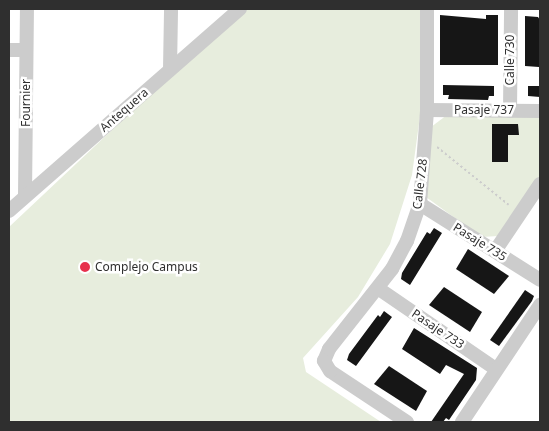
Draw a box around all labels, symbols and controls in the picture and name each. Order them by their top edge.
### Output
street label: Calle 730 [503,35,517,85]
street label: Fournier [19,79,33,127]
street label: Antequera [97,85,151,135]
street label: Pasaje 737 [454,103,514,117]
street label: Calle 728 [410,158,430,210]
street label: Pasaje 735 [451,220,509,264]
place label: Complejo Campus [95,260,198,274]
marker: Complejo Campus [79,261,91,273]
street label: Pasaje 733 [409,306,467,352]

